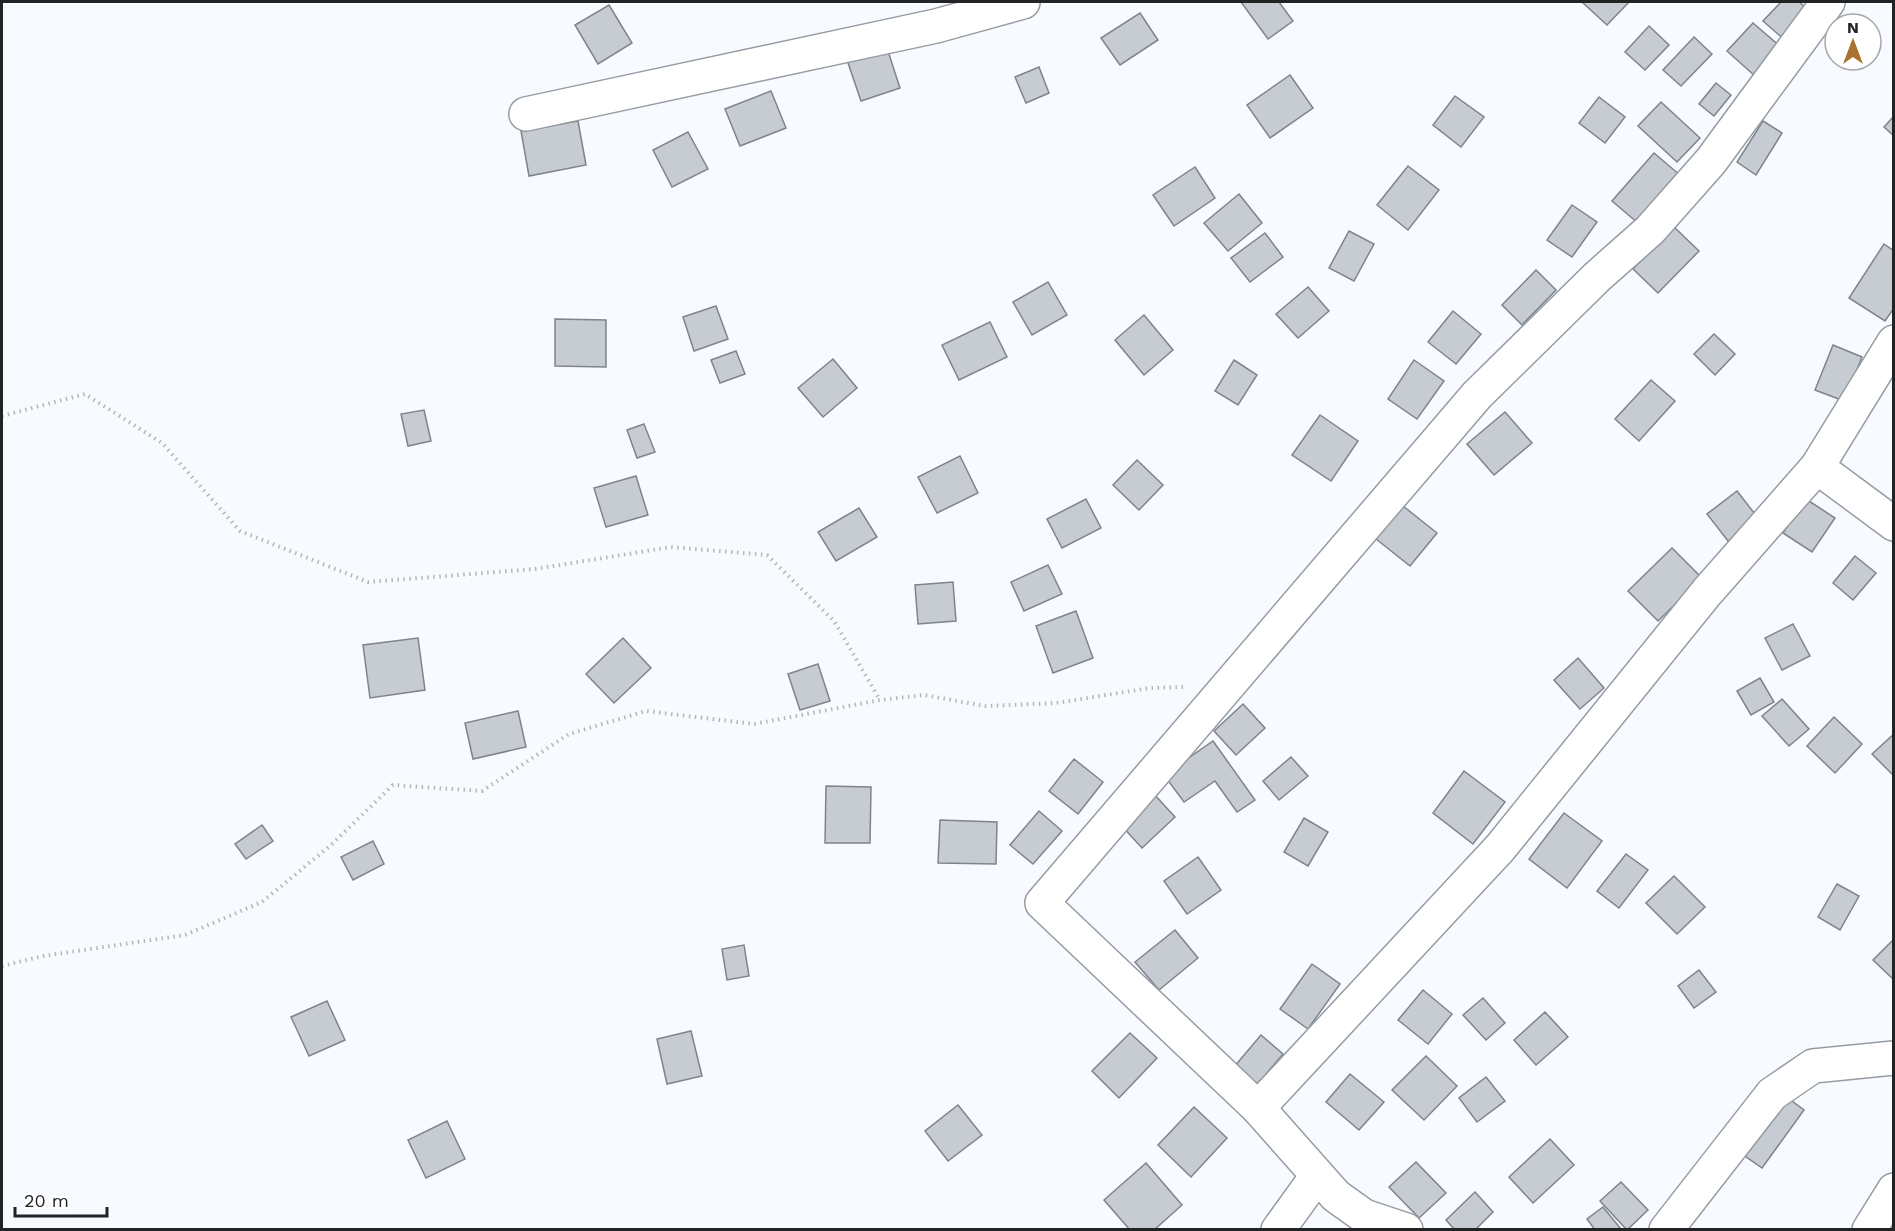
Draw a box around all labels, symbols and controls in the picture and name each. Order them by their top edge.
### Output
north arrow [1823,12,1883,72]
text: N [1847,18,1859,37]
scale bar [15,1180,106,1218]
text: 20 m [24,1190,69,1211]

